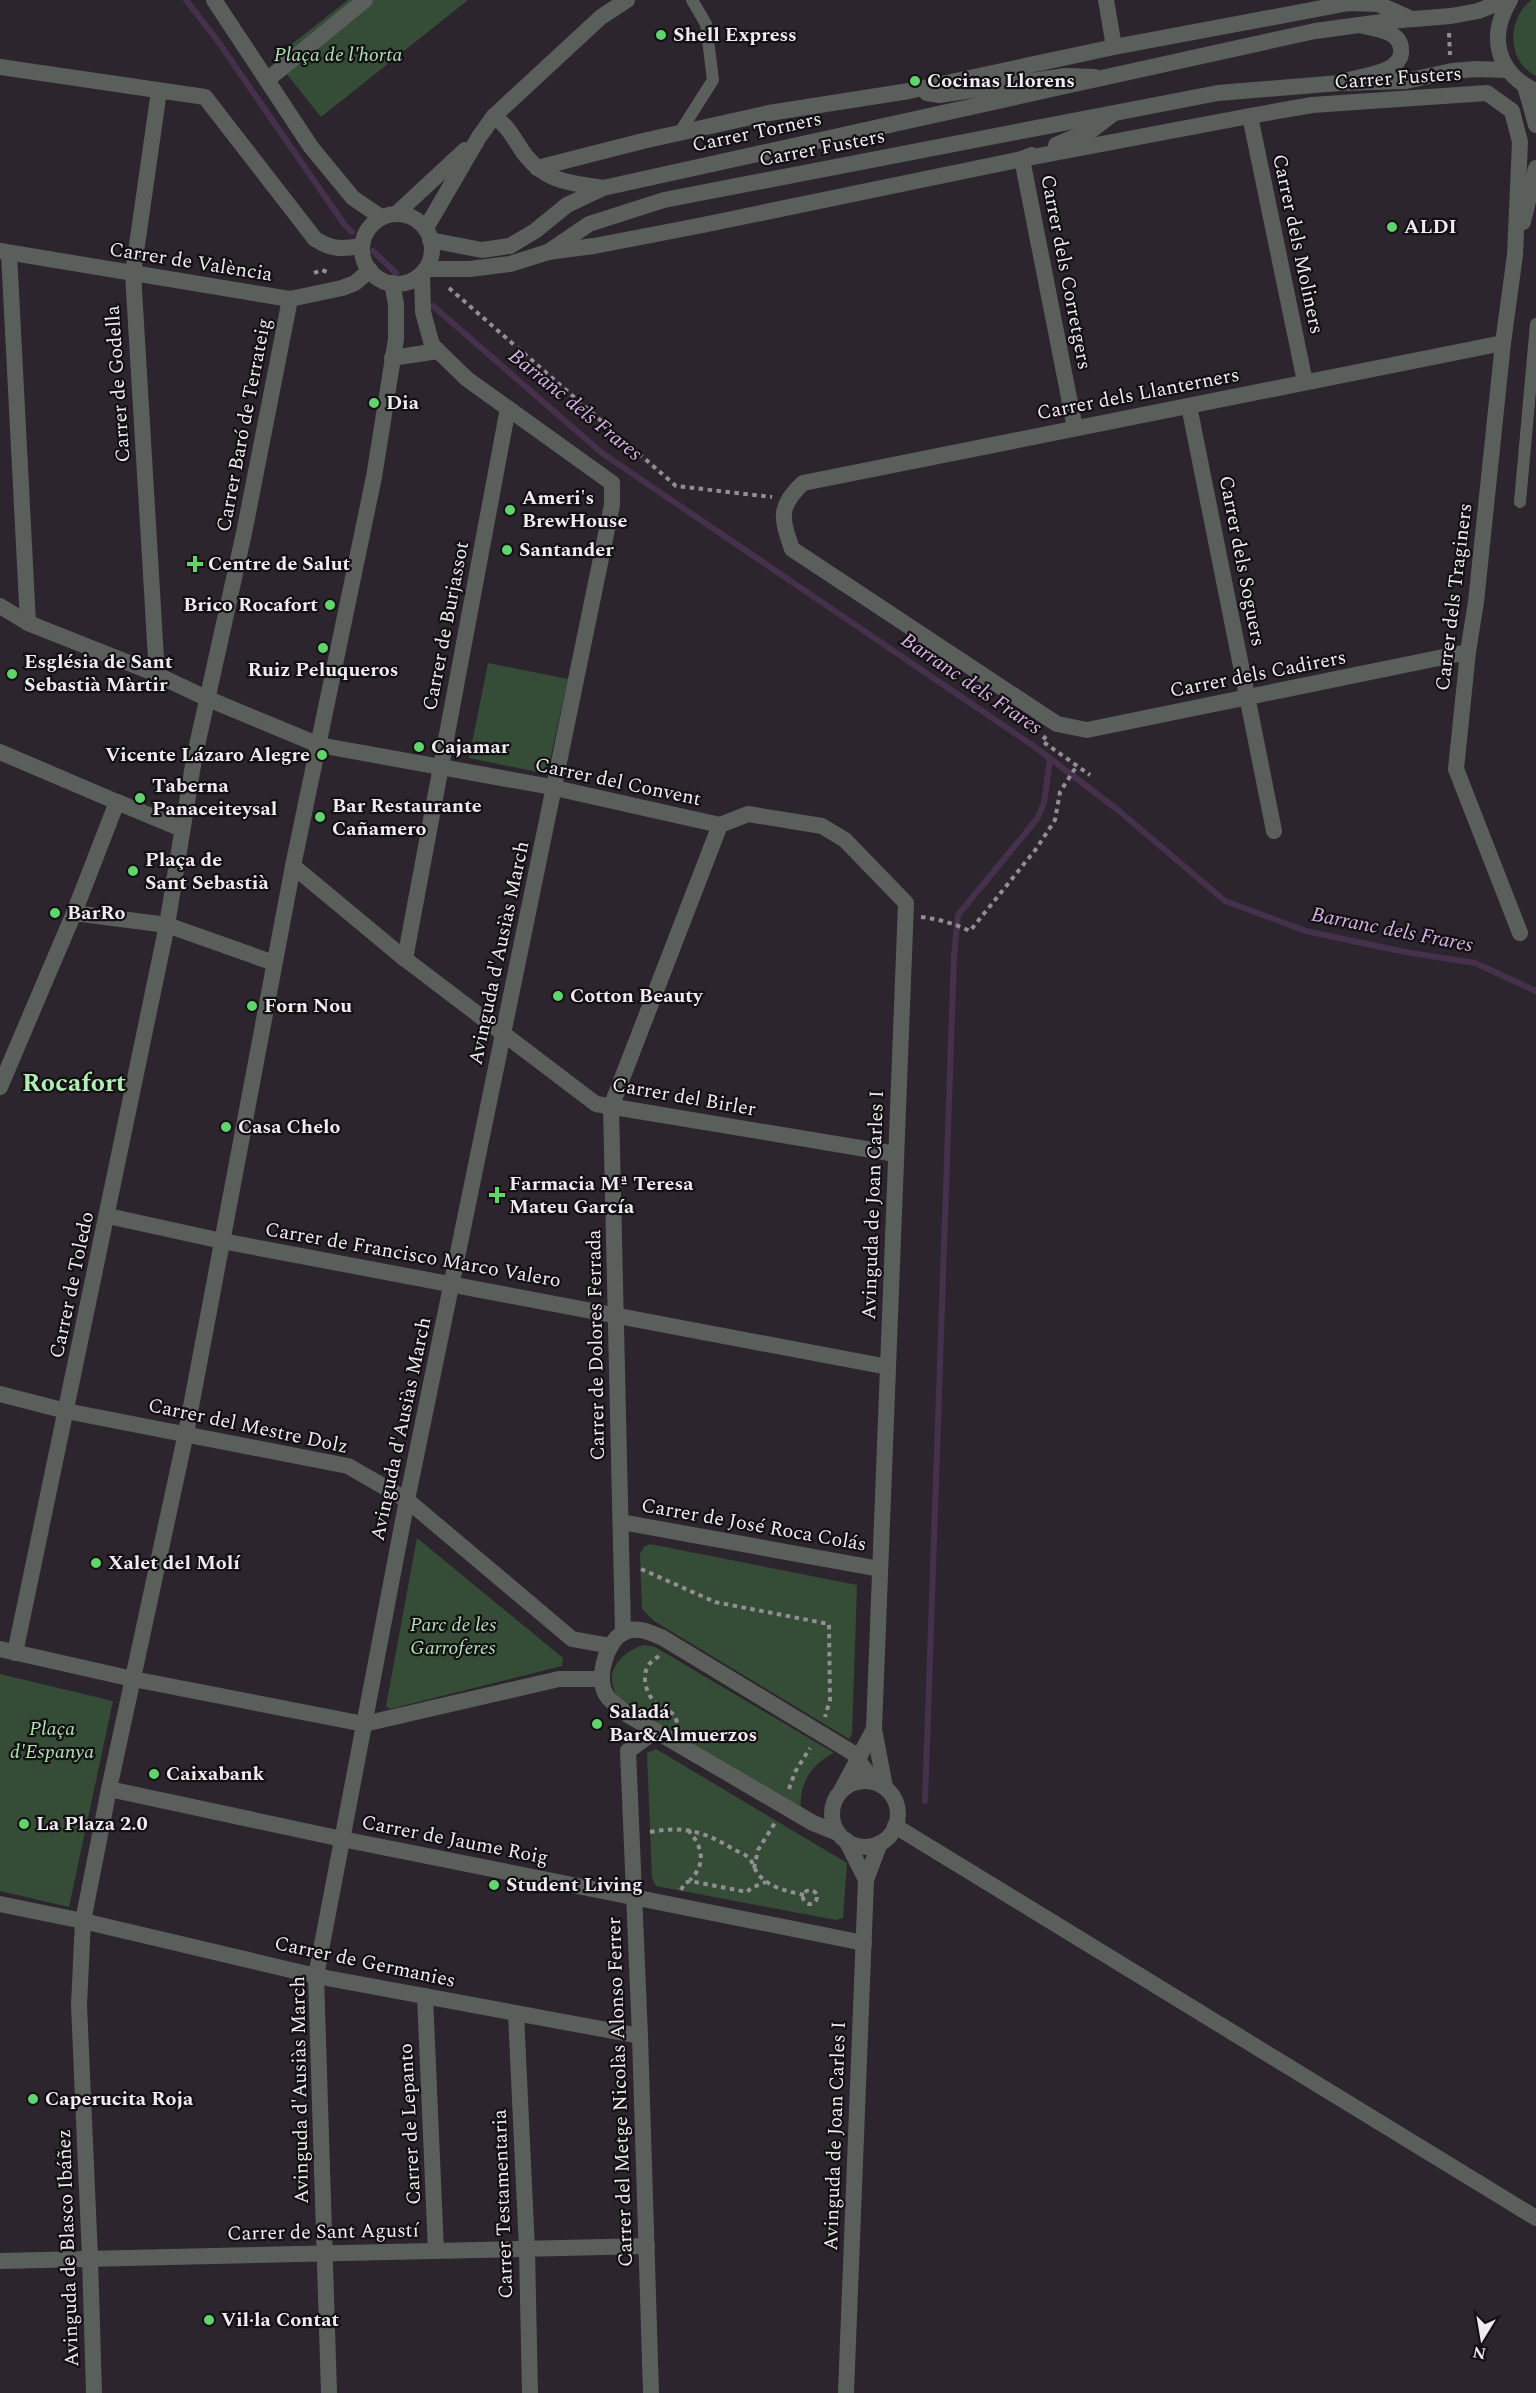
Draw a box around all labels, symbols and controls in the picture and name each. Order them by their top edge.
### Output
place label: Shell Express [673,20,797,50]
marker: Shell Express [654,28,668,42]
park label: Plaça de l'horta [274,40,402,70]
street label: Carrer Fusters [1333,59,1463,97]
place label: Cocinas Llorens [927,66,1075,96]
marker: Cocinas Llorens [908,74,922,88]
street label: Carrer Torners [689,104,825,160]
street label: Carrer Fusters [756,121,888,175]
street label: Carrer dels Moliners [1264,151,1332,337]
street label: Carrer dels Corretgers [1032,172,1100,372]
place label: ALDI [1404,212,1457,242]
marker: ALDI [1385,220,1399,234]
street label: Carrer de València [107,234,275,290]
street label: Carrer de Godella [98,304,138,464]
street label: Carrer Baró de Terrateig [209,315,279,535]
water label: Barranc dels Frares [501,341,649,470]
street label: Carrer dels Llanterners [1034,360,1242,428]
place label: Dia [386,388,420,418]
marker: Dia [367,396,381,410]
street label: Carrer dels Soguers [1211,473,1273,649]
place label: Ameri's BrewHouse [522,483,627,536]
street label: Carrer dels Traginers [1428,501,1480,693]
marker: Ameri's BrewHouse [503,503,517,517]
place label: Santander [519,535,614,565]
street label: Carrer de Burjassot [415,539,477,713]
marker: Santander [500,543,514,557]
place label: Centre de Salut [208,549,350,579]
marker: Centre de Salut [186,555,204,573]
place label: Brico Rocafort [183,590,318,620]
marker: Brico Rocafort [323,598,337,612]
water label: Barranc dels Frares [894,625,1049,744]
marker: Ruiz Peluqueros [316,641,330,655]
street label: Carrer dels Cadirers [1167,642,1349,706]
place label: Església de Sant Sebastià Màrtir [24,647,173,700]
place label: Ruiz Peluqueros [248,655,398,685]
marker: Església de Sant Sebastià Màrtir [5,667,19,681]
place label: Cajamar [431,732,510,762]
place label: Vicente Lázaro Alegre [105,740,310,770]
marker: Cajamar [412,740,426,754]
marker: Vicente Lázaro Alegre [315,748,329,762]
street label: Carrer del Convent [532,750,704,814]
place label: Taberna Panaceiteysal [152,771,277,824]
marker: Taberna Panaceiteysal [133,791,147,805]
place label: Bar Restaurante Cañamero [332,791,482,844]
marker: Bar Restaurante Cañamero [313,810,327,824]
street label: Avinguda d'Ausiàs March [461,838,537,1068]
place label: Plaça de Sant Sebastià [145,845,270,898]
marker: Plaça de Sant Sebastià [126,864,140,878]
place label: BarRo [67,898,126,928]
water label: Barranc dels Frares [1308,899,1476,962]
marker: BarRo [48,906,62,920]
place label: Cotton Beauty [570,981,704,1011]
marker: Cotton Beauty [551,989,565,1003]
place label: Forn Nou [264,991,352,1021]
marker: Forn Nou [245,999,259,1013]
district label: Rocafort [22,1063,126,1103]
street label: Carrer del Birler [610,1070,758,1124]
street label: Avinguda de Joan Carles I [854,1090,892,1320]
place label: Casa Chelo [238,1112,341,1142]
marker: Casa Chelo [219,1120,233,1134]
place label: Farmacia Mª Teresa Mateu García [509,1169,694,1222]
marker: Farmacia Mª Teresa Mateu García [490,1188,504,1202]
street label: Carrer de Toledo [42,1209,102,1361]
street label: Carrer de Francisco Marco Valero [263,1214,563,1296]
street label: Carrer de Dolores Ferrada [579,1229,613,1461]
street label: Avinguda d'Ausiàs March [363,1314,439,1544]
street label: Carrer del Mestre Dolz [145,1390,351,1462]
street label: Carrer de José Roca Colás [639,1490,869,1560]
place label: Xalet del Molí [108,1548,241,1578]
marker: Xalet del Molí [89,1556,103,1570]
park label: Parc de les Garroferes [410,1610,496,1663]
place label: Saladá Bar&Almuerzos [609,1697,757,1750]
park label: Plaça d'Espanya [10,1714,94,1767]
marker: Saladá Bar&Almuerzos [590,1717,604,1731]
place label: Caixabank [166,1759,265,1789]
marker: Caixabank [147,1767,161,1781]
street label: Carrer de Jaume Roig [359,1807,551,1873]
place label: La Plaza 2.0 [36,1809,148,1839]
marker: La Plaza 2.0 [17,1817,31,1831]
place label: Student Living [506,1870,643,1900]
marker: Student Living [487,1878,501,1892]
street label: Carrer del Metge Nicolàs Alonso Ferrer [599,1916,641,2268]
street label: Carrer de Germanies [272,1928,458,1996]
street label: Avinguda d'Ausiàs March [283,1976,317,2204]
street label: Avinguda de Joan Carles I [816,2021,854,2251]
street label: Carrer de Lepanto [391,2042,429,2206]
place label: Caperucita Roja [45,2084,194,2114]
marker: Caperucita Roja [26,2092,40,2106]
street label: Carrer Testamentaria [485,2109,521,2299]
street label: Avinguda de Blasco Ibáñez [49,2129,87,2367]
street label: Carrer de Sant Agustí [227,2215,420,2249]
place label: Vil·la Contat [221,2305,339,2335]
north arrow [1452,2309,1512,2369]
marker: Vil·la Contat [202,2313,216,2327]
text: N [1471,2340,1488,2366]

